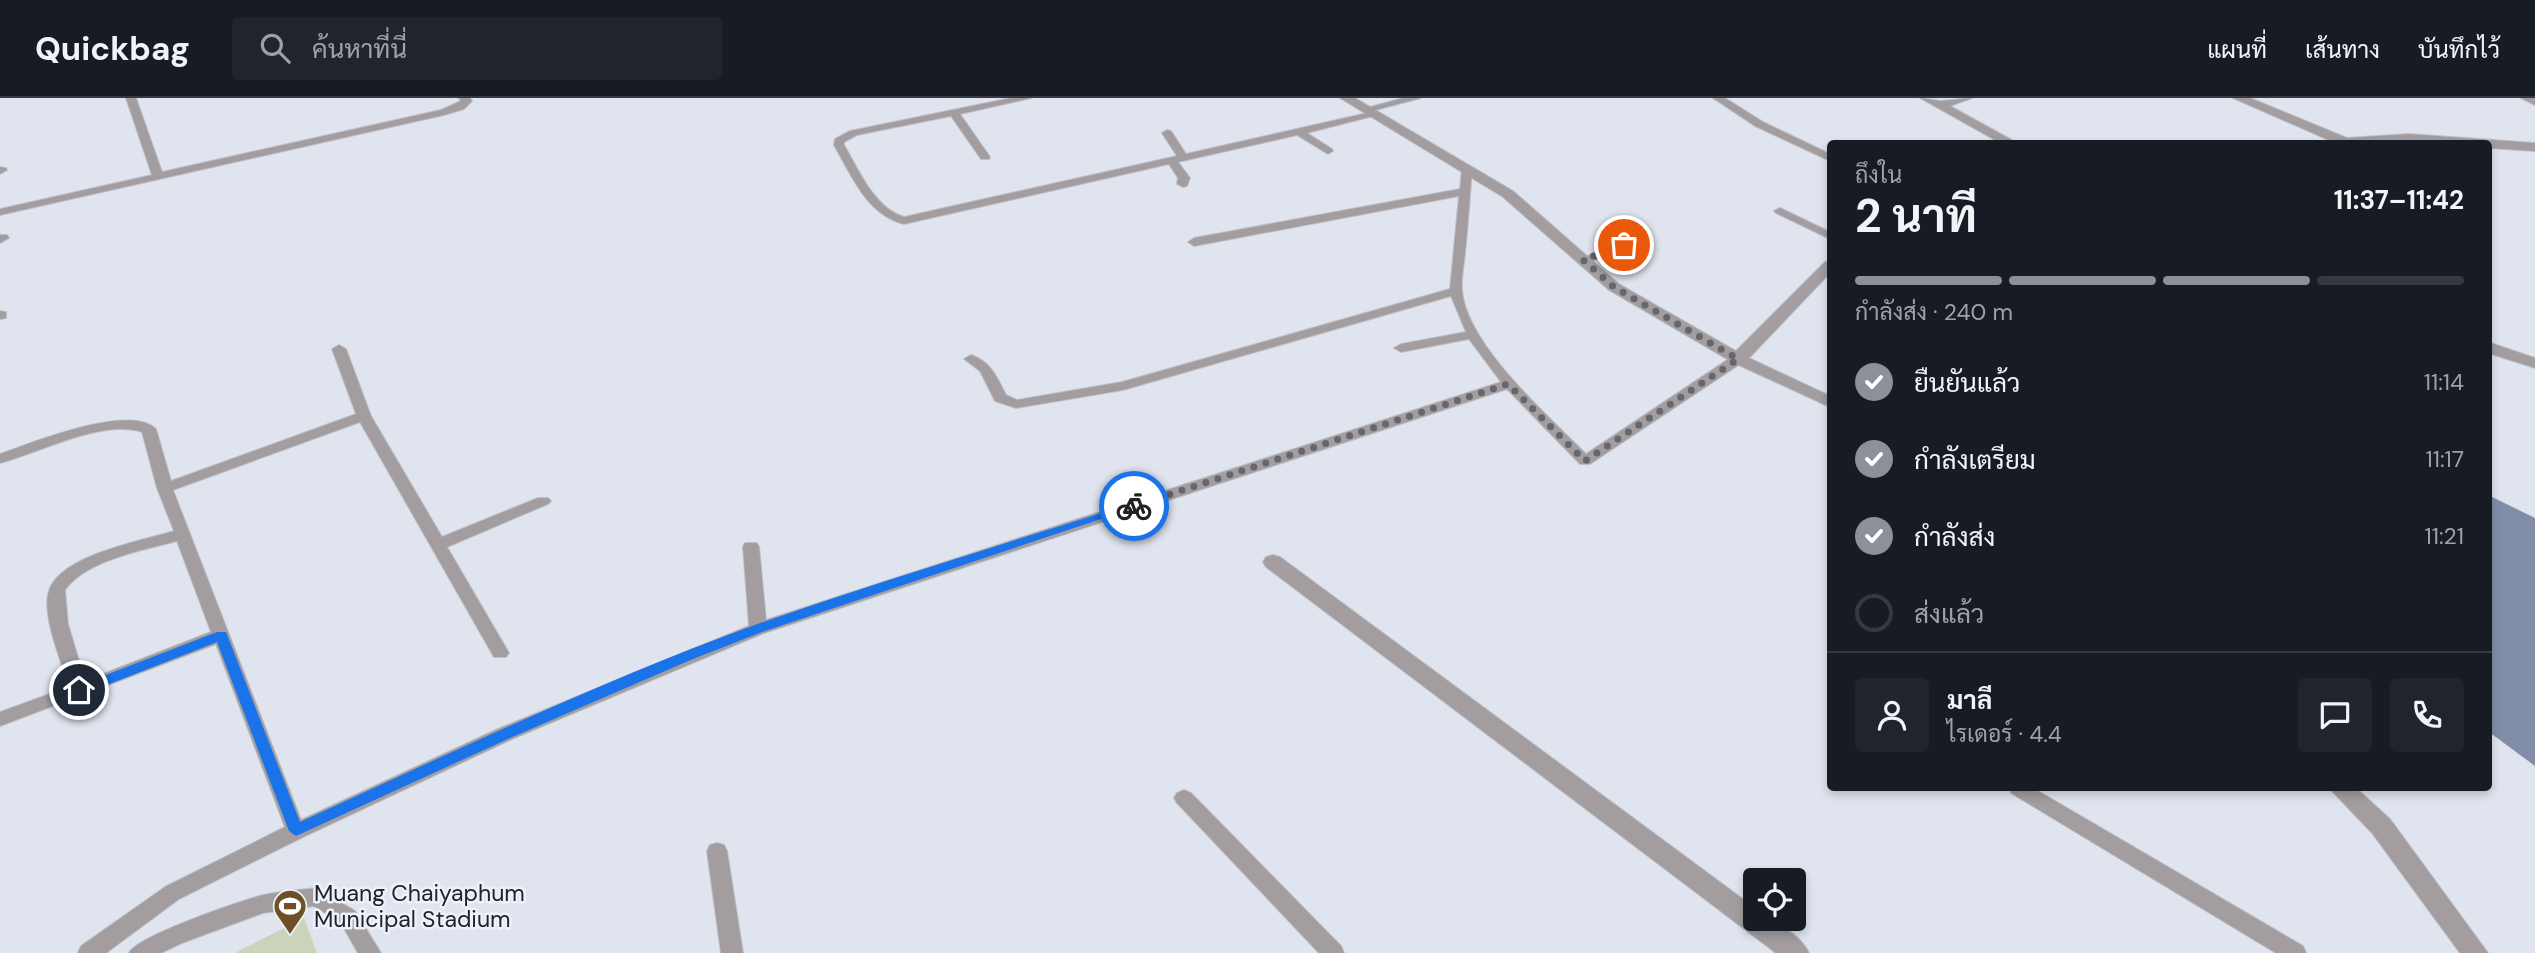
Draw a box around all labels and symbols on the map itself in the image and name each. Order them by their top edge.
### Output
pin [1594,215,1654,275]
courier [1099,471,1169,541]
pin [49,660,109,720]
place label: Muang Chaiyaphum Municipal Stadium [314,878,525,934]
sports icon: Muang Chaiyaphum Municipal Stadium [271,887,309,936]

